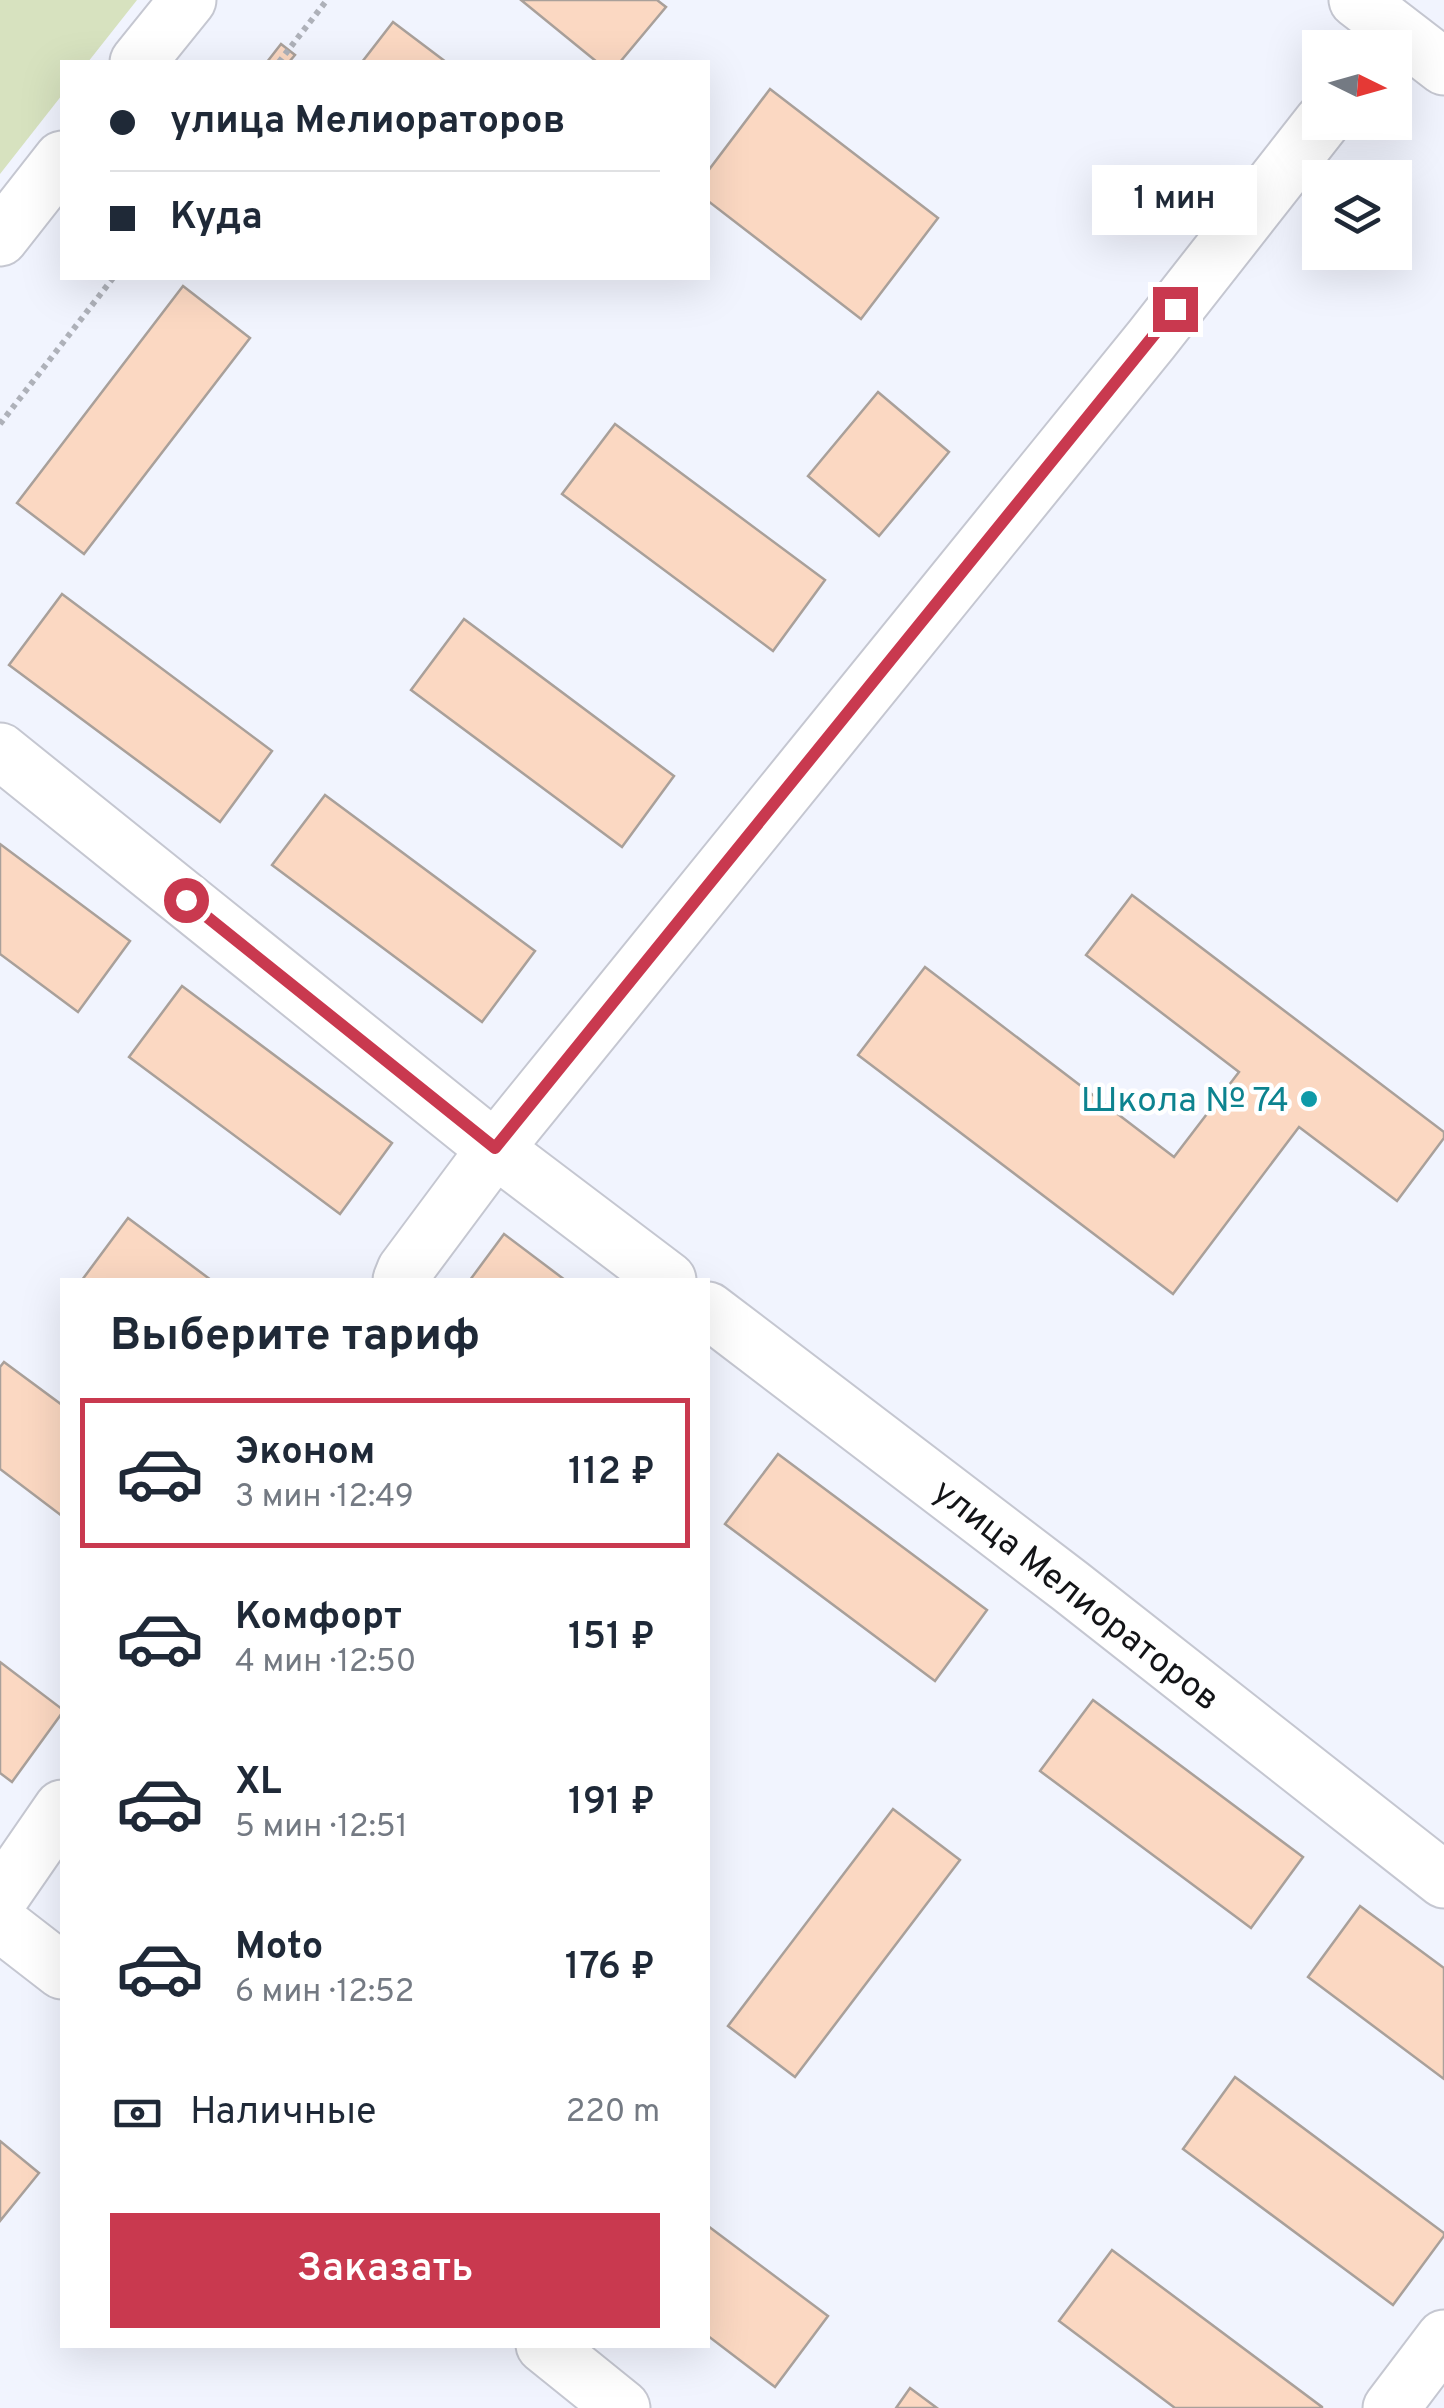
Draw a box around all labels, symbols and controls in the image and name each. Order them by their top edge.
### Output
north arrow [1302,30,1412,140]
map controls [1302,30,1412,270]
text: улица Мелиораторов [170,98,565,147]
button: layers [1302,160,1412,270]
callout: 1 мин [1092,164,1258,234]
text: 1 мин [1134,180,1215,220]
text: Куда [170,194,263,243]
route end [1153,287,1198,332]
route start [164,878,209,923]
place label: Школа № 74 [1081,1080,1289,1124]
marker: Школа № 74 [1298,1088,1320,1110]
text: Выберите тариф [110,1309,480,1366]
icon: car [115,1428,205,1518]
text: Эконом [235,1429,375,1478]
text: 112 ₽ [568,1449,655,1498]
street label: улица Мелиораторов [923,1471,1227,1722]
text: 3 мин · 12:49 [235,1478,414,1518]
icon: car [115,1593,205,1683]
text: Комфорт [235,1594,402,1643]
text: 151 ₽ [568,1614,655,1663]
text: 4 мин · 12:50 [235,1643,416,1683]
icon: car [115,1758,205,1848]
text: XL [235,1759,282,1808]
text: 191 ₽ [568,1779,655,1828]
text: 5 мин · 12:51 [235,1808,408,1848]
icon: car [115,1923,205,2013]
text: Moto [235,1924,323,1973]
text: 176 ₽ [565,1944,655,1993]
text: 6 мин · 12:52 [235,1973,414,2013]
icon: cash [110,2086,165,2141]
text: Наличные [190,2089,377,2138]
text: 220 m [566,2093,660,2133]
button: Заказать [110,2213,660,2328]

